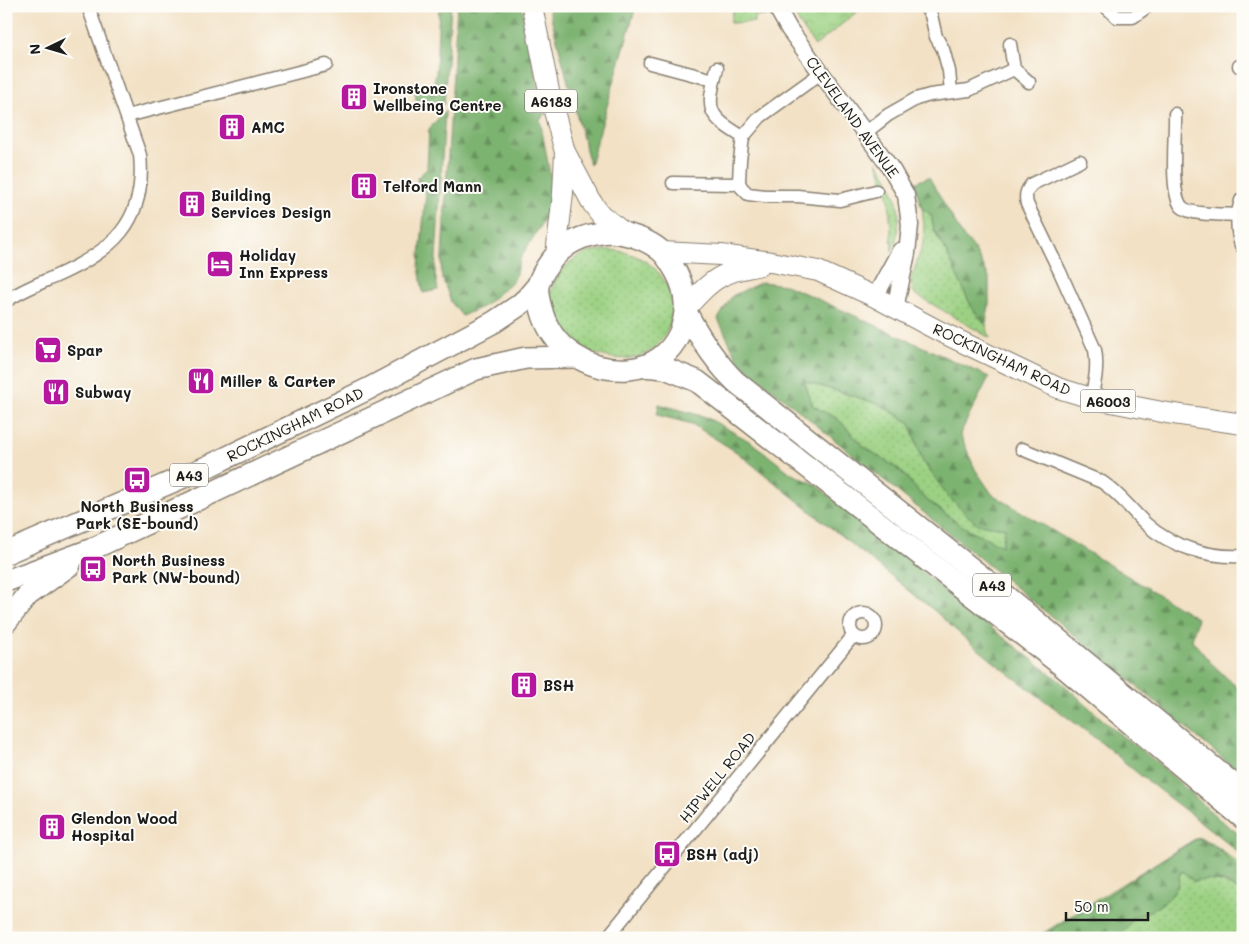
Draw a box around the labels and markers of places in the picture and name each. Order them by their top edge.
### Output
place label: Ironstone Wellbeing Centre [373,78,501,115]
building icon: Ironstone Wellbeing Centre [339,82,369,112]
building icon: AMC [217,112,247,142]
place label: AMC [251,117,285,137]
building icon: Telford Mann [349,171,379,201]
place label: Telford Mann [383,176,482,196]
place label: Building Services Design [211,185,331,222]
building icon: Building Services Design [177,189,207,219]
place label: Holiday Inn Express [239,245,328,282]
hotel icon: Holiday Inn Express [205,249,235,279]
supermarket icon: Spar [33,335,63,365]
place label: Spar [67,340,103,360]
restaurant icon: Miller & Carter [186,366,216,396]
place label: Miller & Carter [220,371,336,391]
restaurant icon: Subway [41,377,71,407]
place label: Subway [75,382,131,402]
bus stop icon: North Business Park (SE-bound) [122,465,152,495]
place label: North Business Park (SE-bound) [76,496,198,533]
place label: North Business Park (NW-bound) [112,550,240,587]
bus stop icon: North Business Park (NW-bound) [78,554,108,584]
building icon: BSH [509,670,539,700]
place label: BSH [543,675,575,695]
place label: Glendon Wood Hospital [71,808,178,845]
building icon: Glendon Wood Hospital [37,812,67,842]
bus stop icon: BSH (adj) [652,839,682,869]
place label: BSH (adj) [686,844,759,864]

